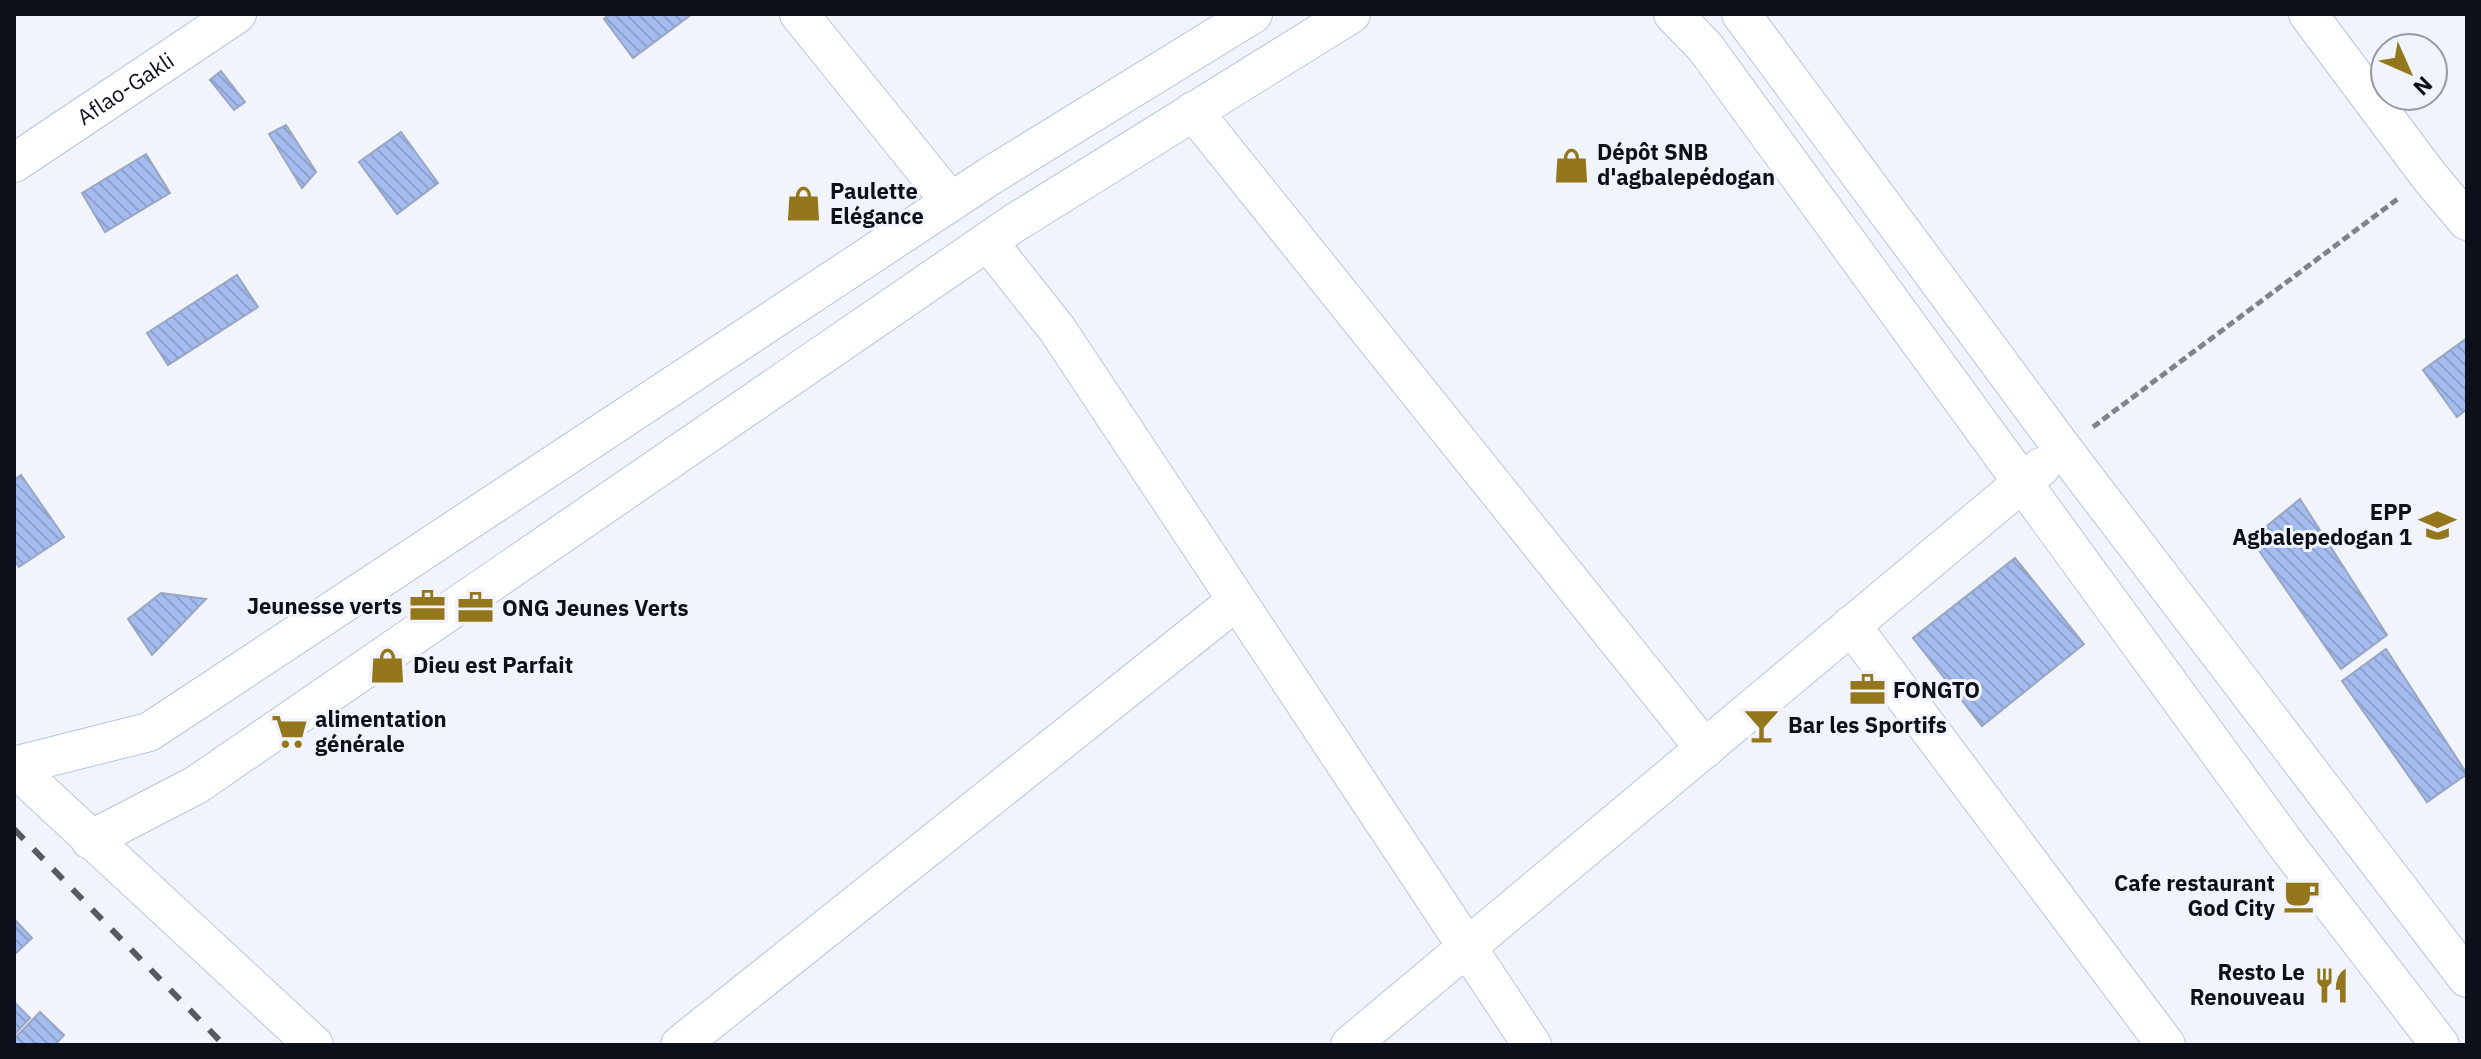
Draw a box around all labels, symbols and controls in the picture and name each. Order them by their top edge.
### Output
north arrow [2369,32,2449,112]
street label: Aflao-Gakli [71,45,179,131]
text: N [2408,71,2439,102]
place label: Dépôt SNB d'agbalepédogan [1597,137,1775,191]
shop icon: Dépôt SNB d'agbalepédogan [1552,146,1590,184]
place label: Paulette Elégance [830,176,924,230]
shop icon: Paulette Elégance [785,185,823,223]
place label: EPP Agbalepedogan 1 [2232,497,2412,551]
school or university icon: EPP Agbalepedogan 1 [2419,506,2457,544]
office icon: Jeunesse verts [409,587,447,625]
office icon: ONG Jeunes Verts [457,589,495,627]
place label: Jeunesse verts [247,591,402,620]
place label: ONG Jeunes Verts [502,593,689,622]
shop icon: Dieu est Parfait [368,646,406,684]
place label: Dieu est Parfait [413,650,573,679]
office icon: FONGTO [1848,671,1886,709]
place label: FONGTO [1893,675,1980,704]
place label: alimentation générale [315,704,447,758]
bar icon: Bar les Sportifs [1743,706,1781,744]
place label: Bar les Sportifs [1788,710,1947,739]
supermarket icon: alimentation générale [270,713,308,751]
place label: Cafe restaurant God City [2114,868,2275,922]
cafe icon: Cafe restaurant God City [2282,877,2320,915]
place label: Resto Le Renouveau [2190,957,2305,1011]
restaurant icon: Resto Le Renouveau [2312,966,2350,1004]

